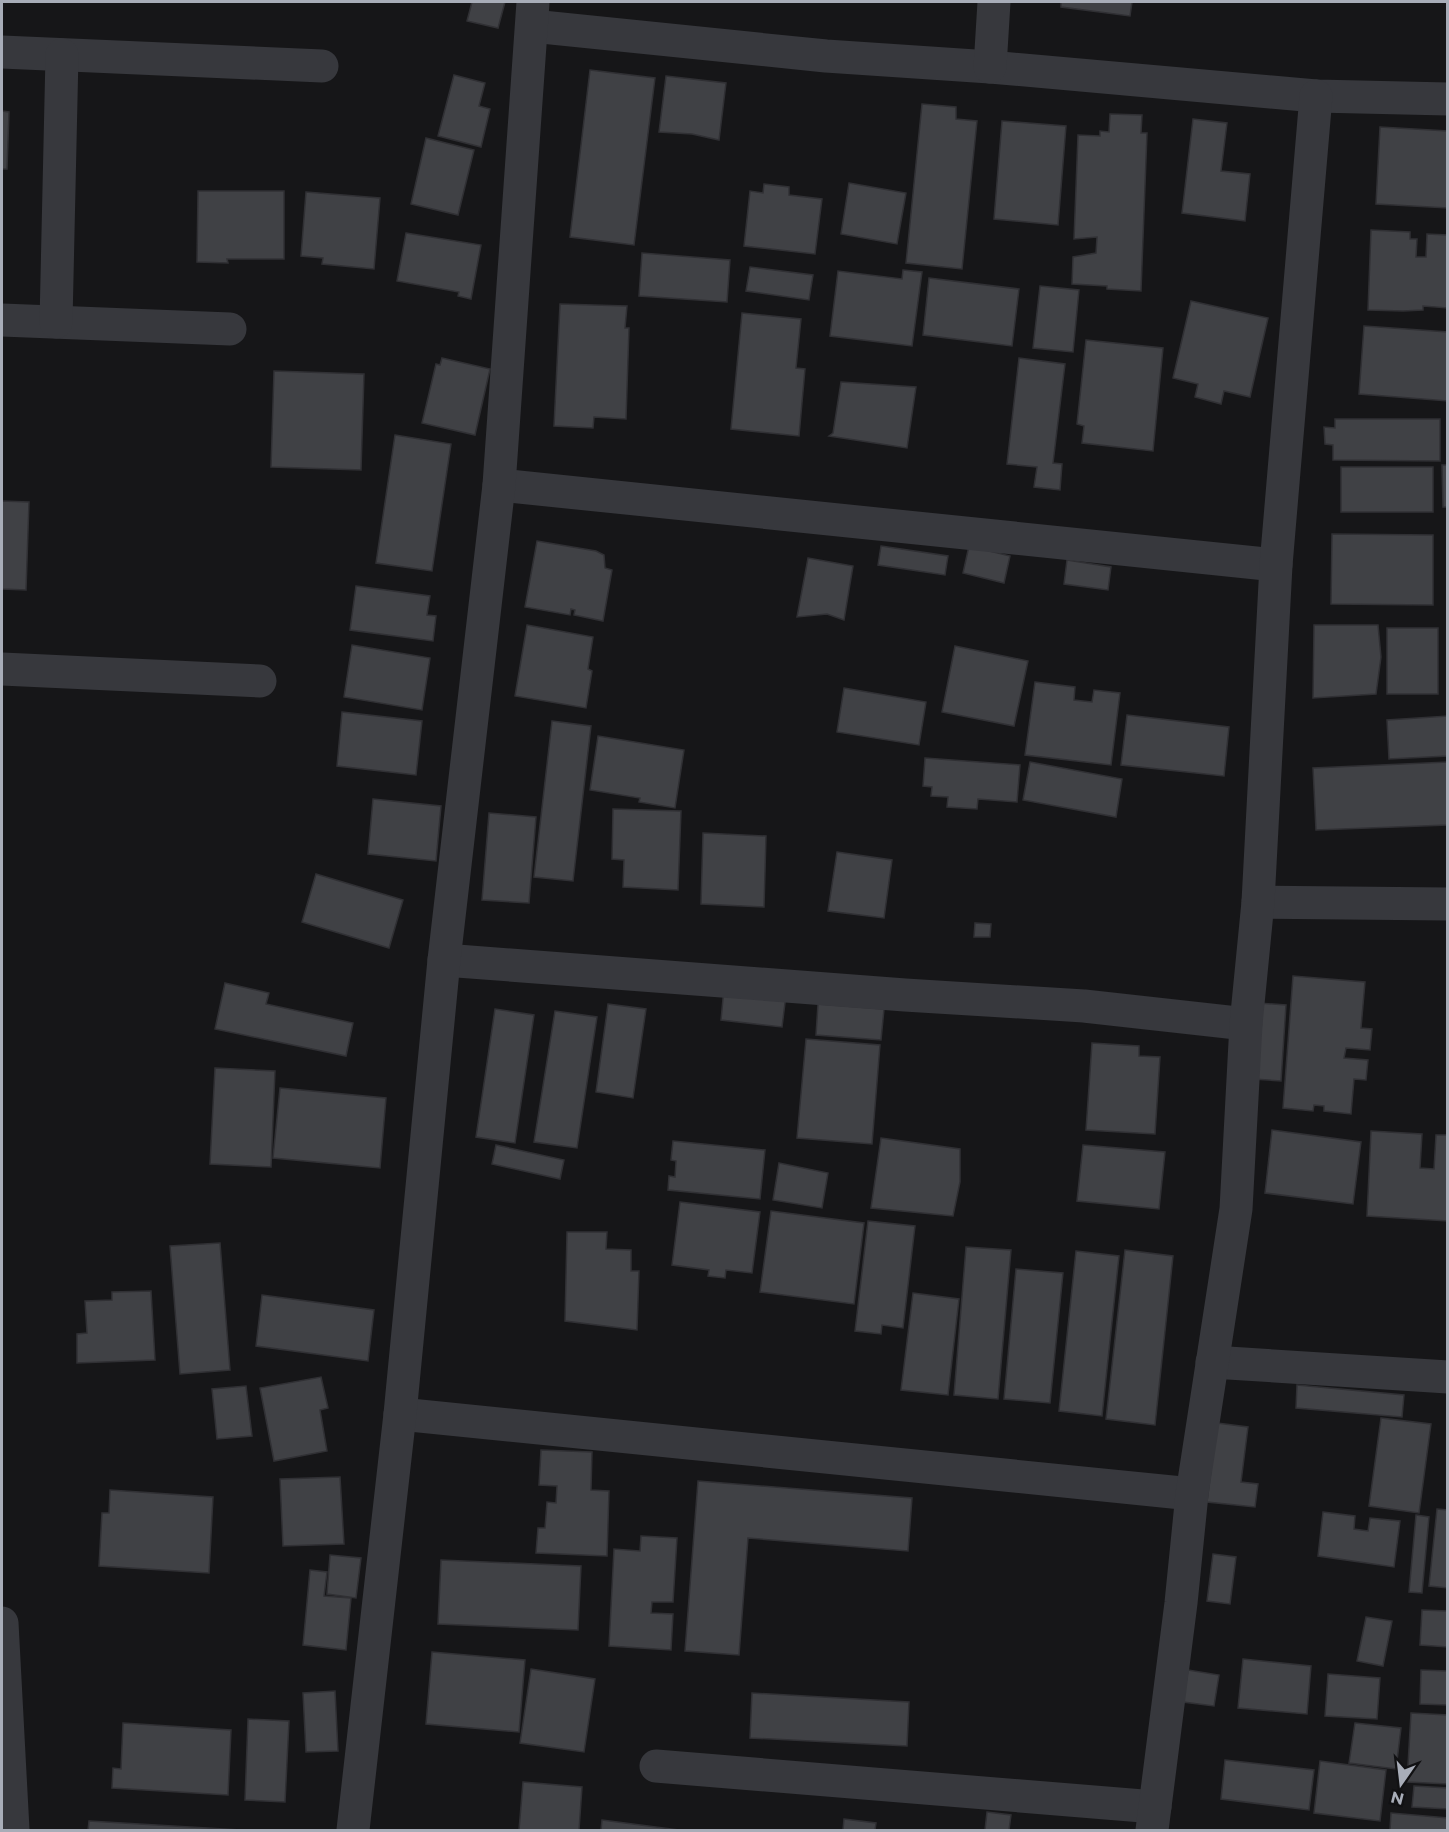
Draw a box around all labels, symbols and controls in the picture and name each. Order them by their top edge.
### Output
north arrow [1371,1754,1431,1814]
text: N [1389,1787,1406,1809]

